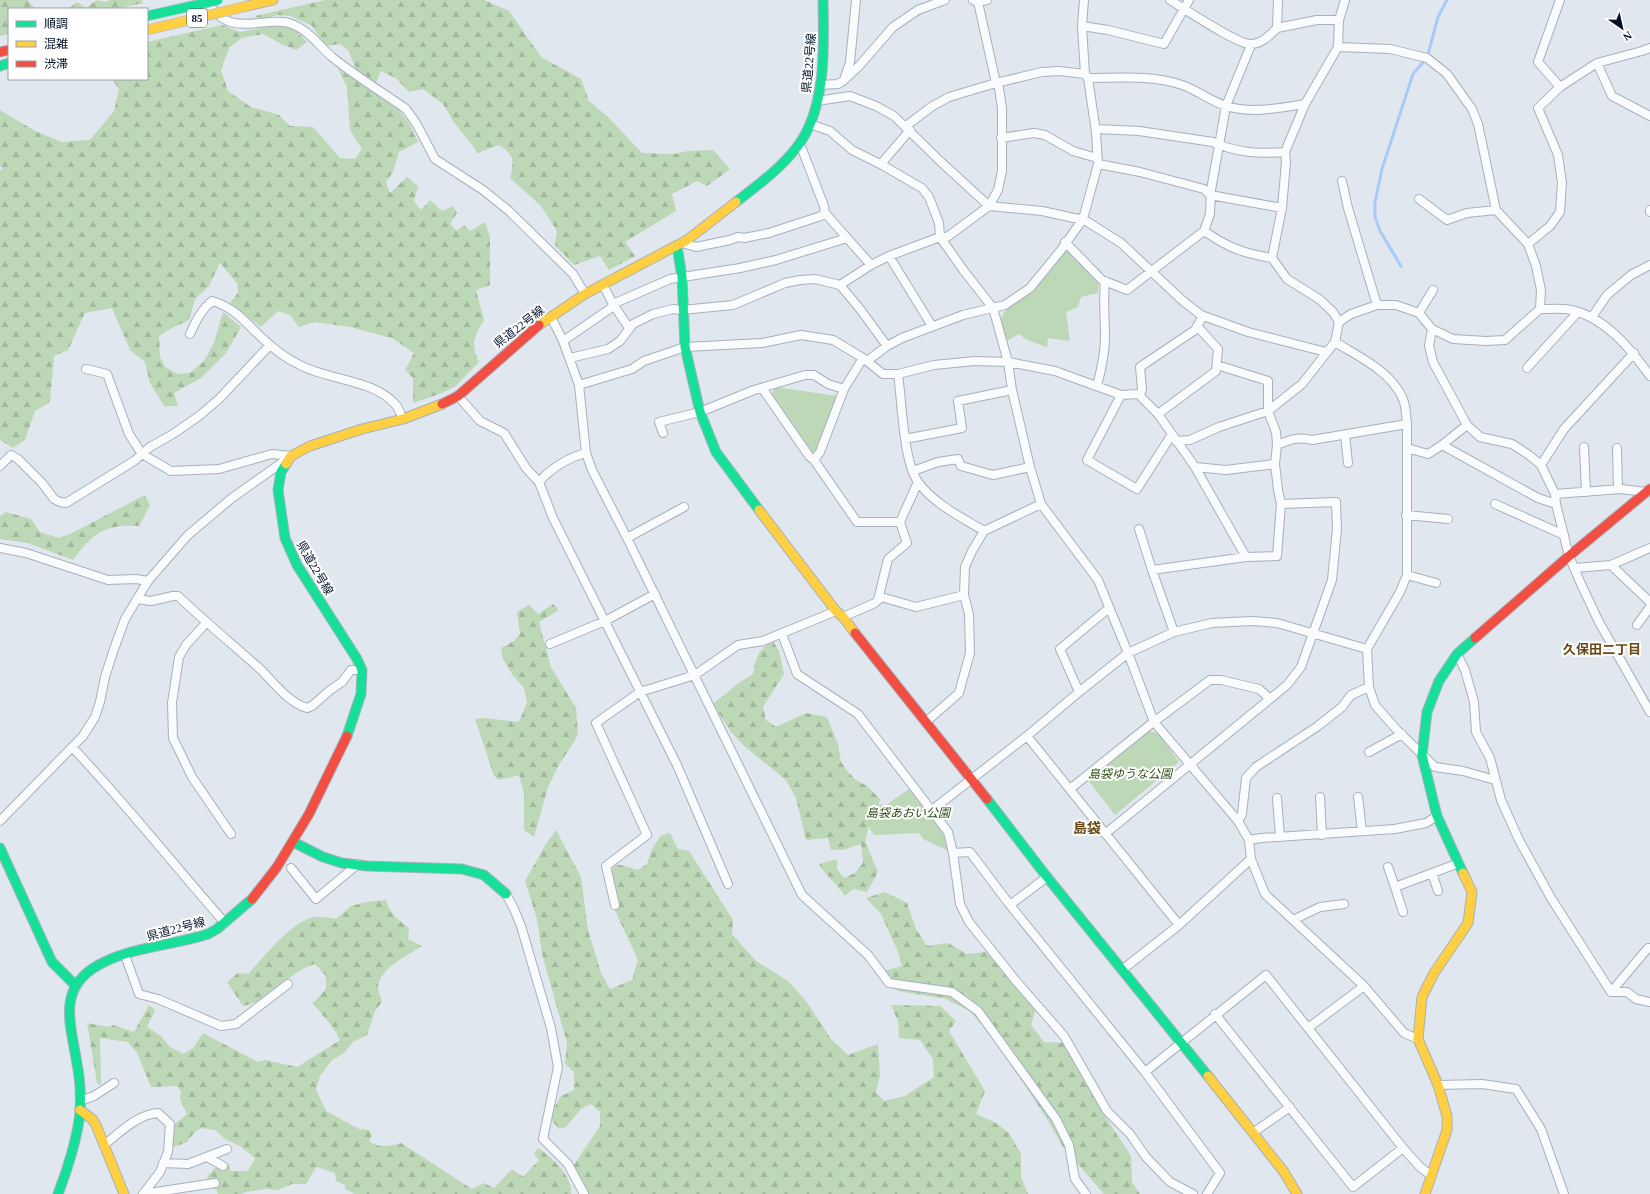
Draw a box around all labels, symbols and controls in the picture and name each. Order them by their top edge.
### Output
legend [8,8,148,80]
north arrow [1602,8,1642,48]
road number: 85 [187,9,207,27]
text: 順調 [44,17,68,31]
text: N [1621,29,1634,44]
street label: 県道22号線 [799,32,819,94]
text: 混雑 [44,37,68,51]
text: 渋滞 [44,57,68,71]
street label: 県道22号線 [491,303,547,351]
street label: 県道22号線 [294,539,336,597]
district label: 久保田二丁目 [1563,642,1641,657]
park label: 島袋ゆうな公園 [1088,767,1174,781]
park label: 島袋あおい公園 [866,806,952,820]
district label: 島袋 [1073,820,1101,836]
street label: 県道22号線 [145,914,207,944]

